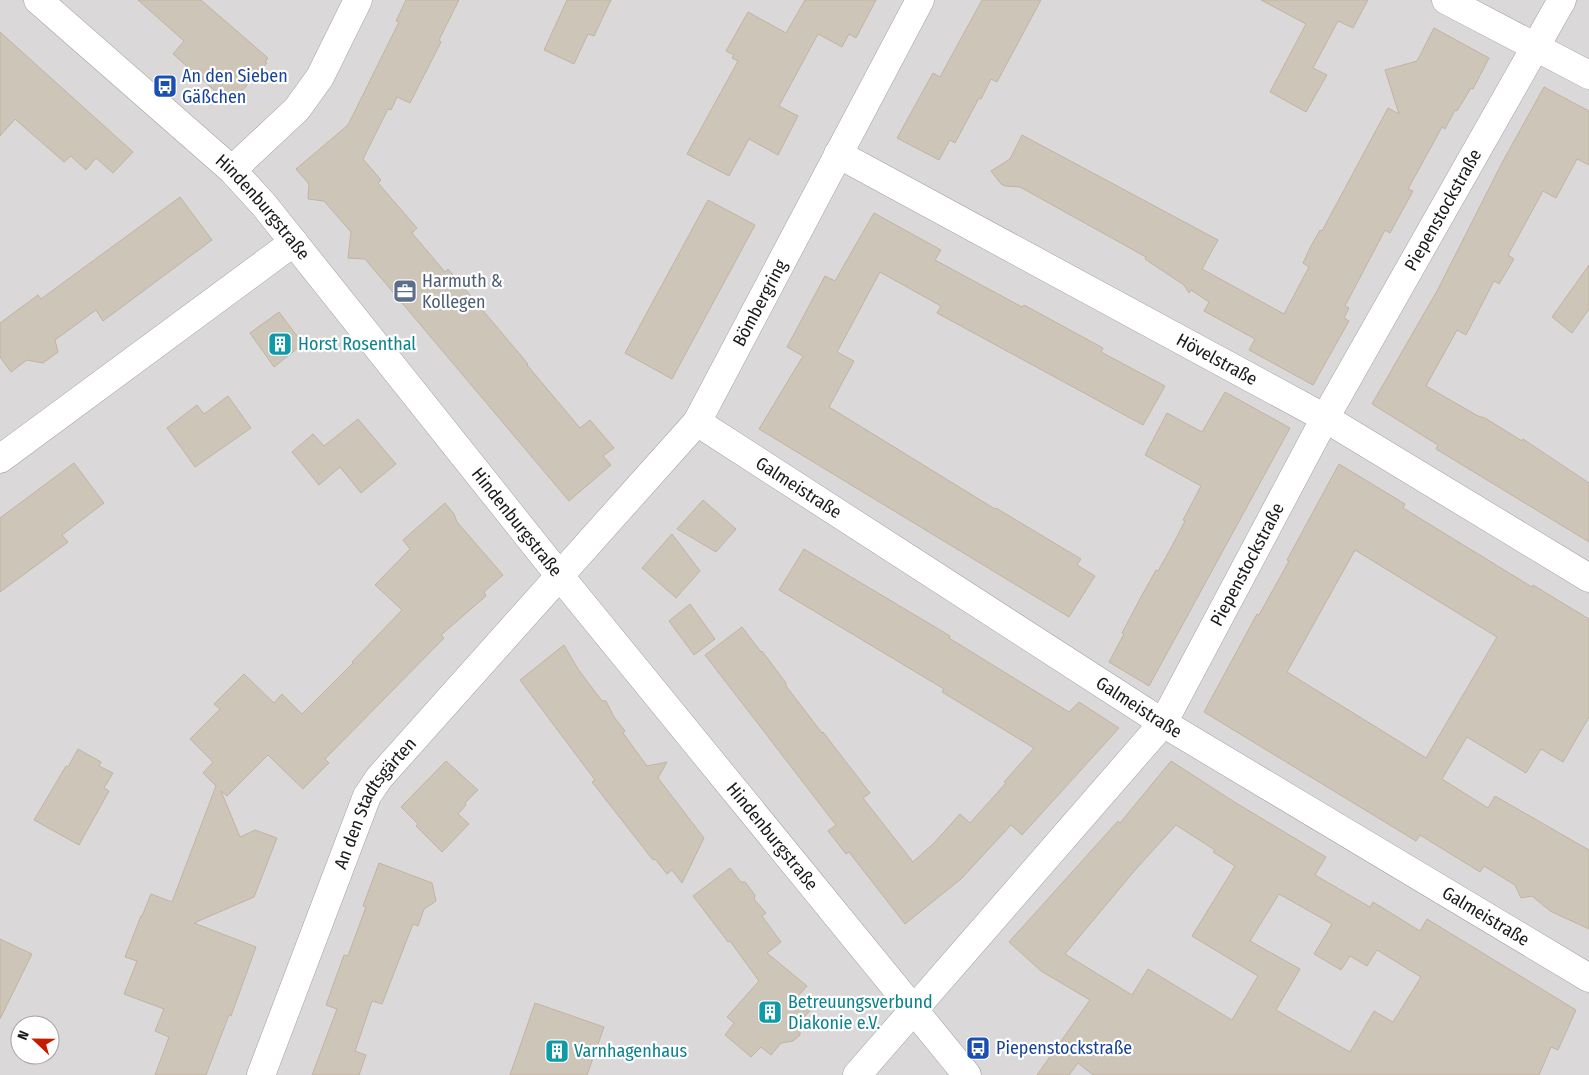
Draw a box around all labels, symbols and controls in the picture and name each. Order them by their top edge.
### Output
place label: An den Sieben Gäßchen [182,65,288,108]
bus stop icon: An den Sieben Gäßchen [152,73,178,99]
street label: Piepenstockstraße [1400,145,1486,275]
street label: Hindenburgstraße [211,150,315,264]
street label: Bömbergring [728,255,792,350]
place label: Harmuth & Kollegen [422,270,503,313]
office icon: Harmuth & Kollegen [392,278,418,304]
street label: Hövelstraße [1173,329,1261,390]
building icon: Horst Rosenthal [267,331,293,357]
place label: Horst Rosenthal [298,333,416,355]
street label: Galmeistraße [752,452,846,523]
street label: Hindenburgstraße [467,463,567,581]
street label: Piepenstockstraße [1206,499,1289,630]
street label: Galmeistraße [1092,672,1186,743]
street label: An den Stadtsgärten [329,733,421,872]
street label: Hindenburgstraße [722,778,823,895]
street label: Galmeistraße [1438,882,1533,951]
place label: Betreuungsverbund Diakonie e.V. [788,991,933,1034]
building icon: Betreuungsverbund Diakonie e.V. [757,999,783,1025]
north arrow [10,1015,60,1065]
text: N [14,1028,33,1042]
bus stop icon: Piepenstockstraße [965,1035,991,1061]
place label: Piepenstockstraße [996,1037,1132,1059]
building icon: Varnhagenhaus [544,1038,570,1064]
place label: Varnhagenhaus [574,1040,687,1062]

